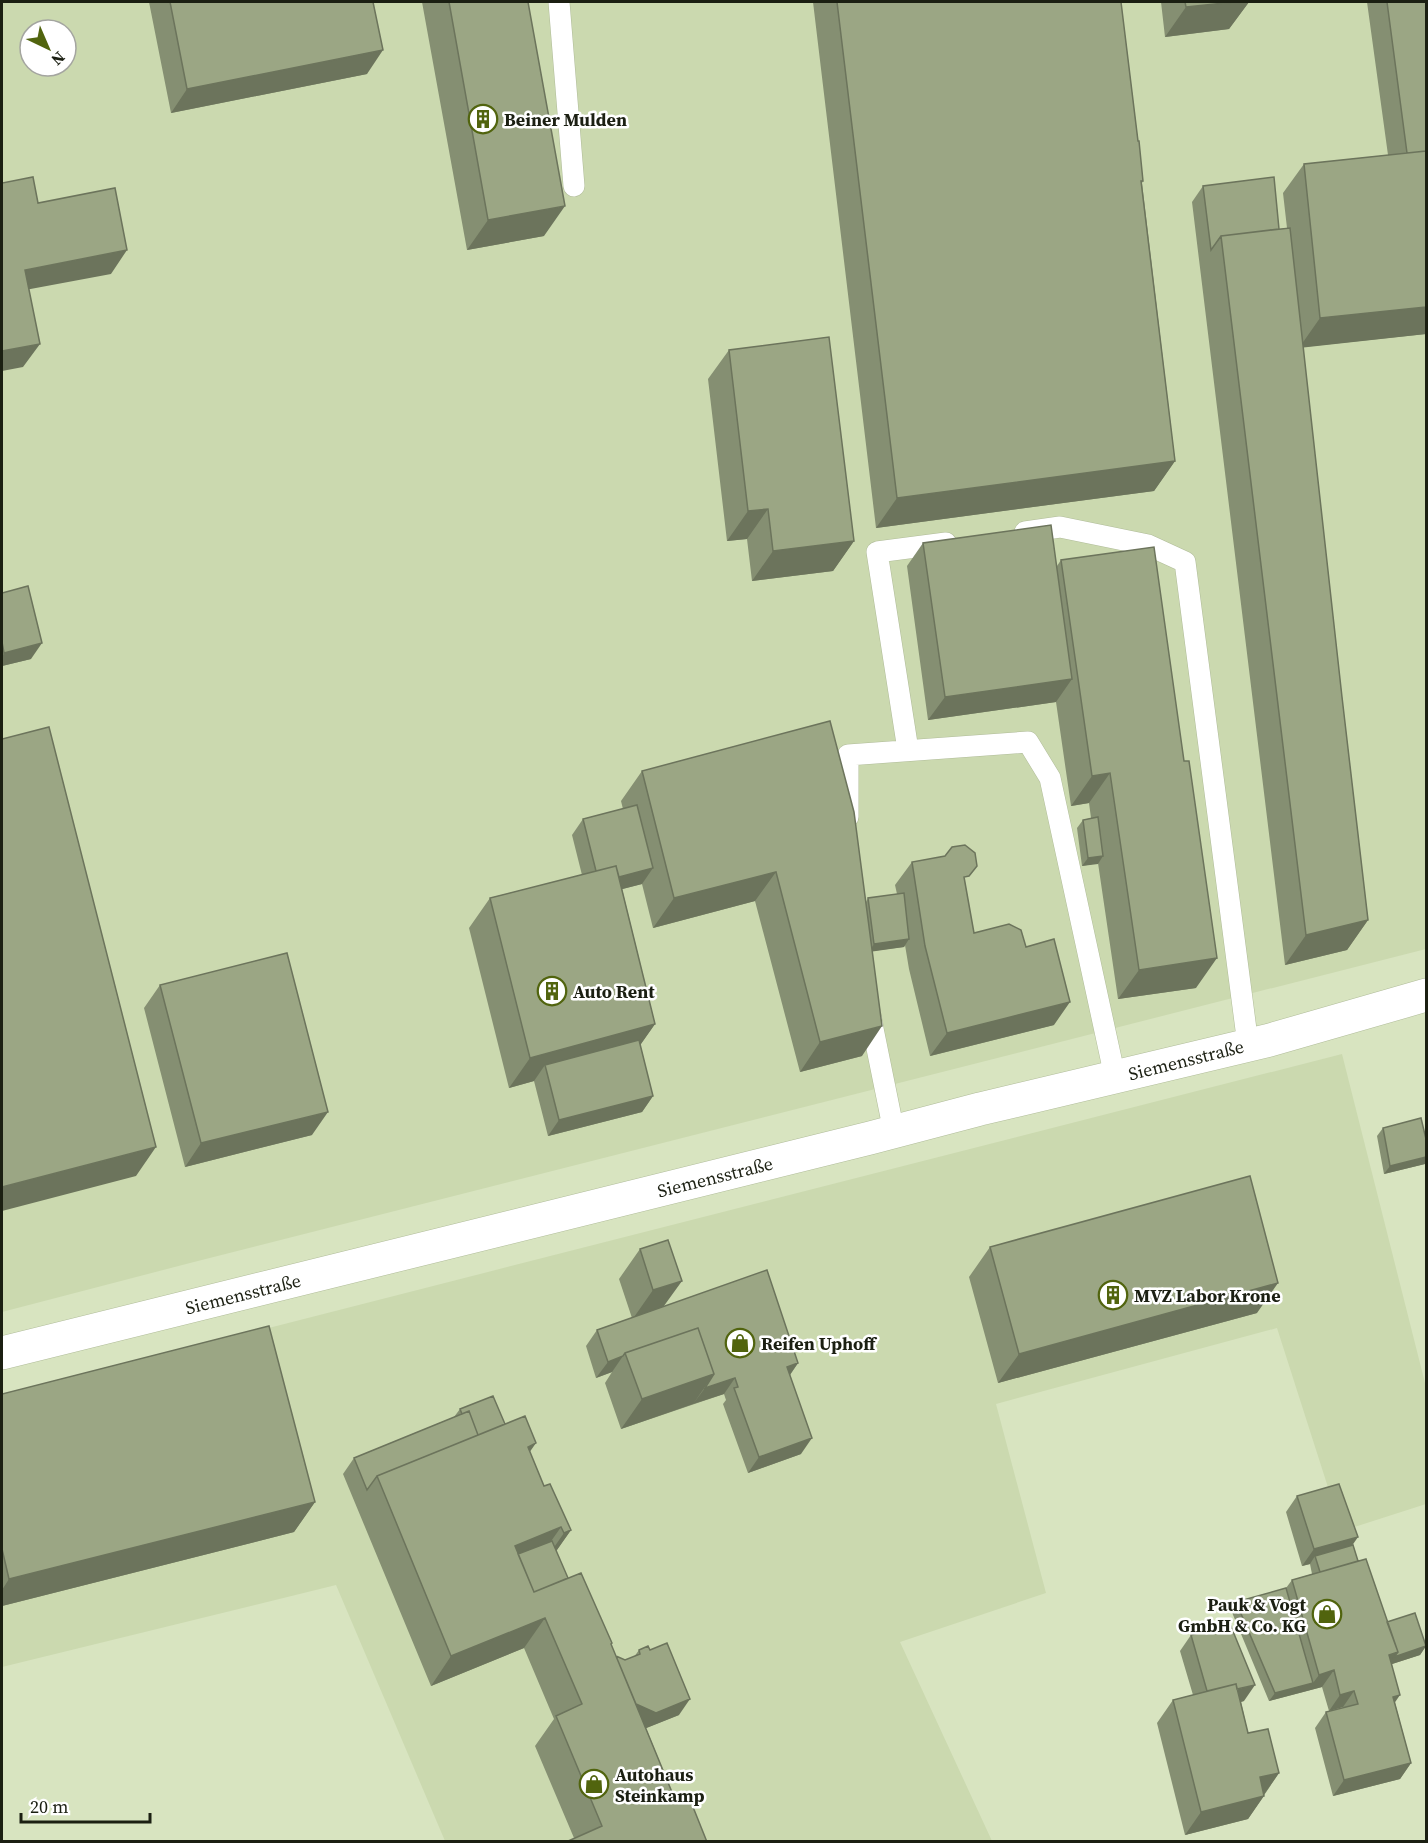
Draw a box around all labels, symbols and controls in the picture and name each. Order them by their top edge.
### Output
north arrow [18,18,78,78]
text: N [46,47,70,71]
building icon: Beiner Mulden [467,103,499,135]
place label: Beiner Mulden [504,107,627,132]
building icon: Auto Rent [536,975,568,1007]
place label: Auto Rent [573,979,655,1004]
street label: Siemensstraße [1126,1034,1246,1086]
street label: Siemensstraße [655,1151,775,1203]
street label: Siemensstraße [183,1268,303,1320]
building icon: MVZ Labor Krone [1097,1279,1129,1311]
place label: MVZ Labor Krone [1134,1283,1281,1308]
shop icon: Reifen Uphoff [724,1327,756,1359]
place label: Reifen Uphoff [761,1331,877,1356]
place label: Pauk & Vogt GmbH & Co. KG [1178,1592,1307,1638]
shop icon: Pauk & Vogt GmbH & Co. KG [1311,1598,1343,1630]
place label: Autohaus Steinkamp [615,1762,704,1808]
shop icon: Autohaus Steinkamp [578,1768,610,1800]
scale bar [21,1786,150,1824]
text: 20 m [30,1794,68,1819]

